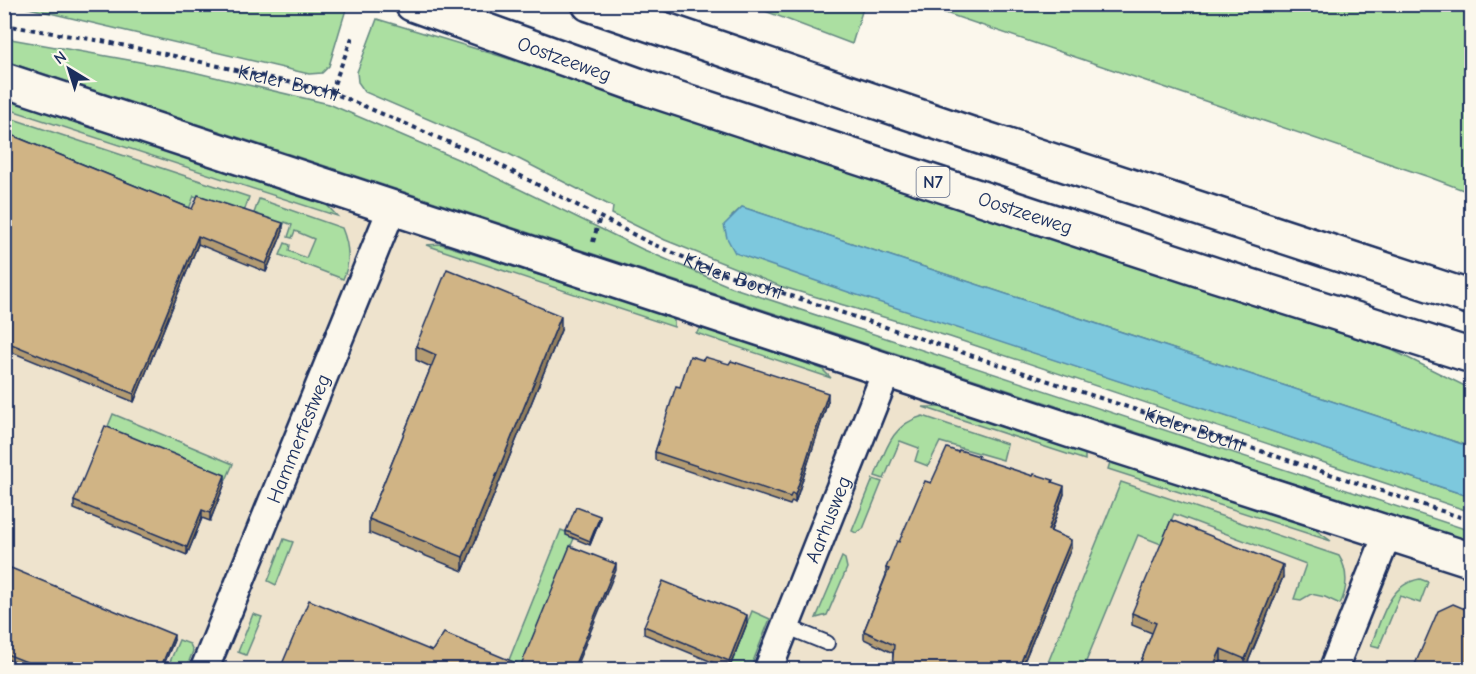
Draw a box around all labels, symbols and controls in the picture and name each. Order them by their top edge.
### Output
street label: Oostzeeweg [514,32,614,87]
north arrow [39,39,99,99]
text: N [51,48,70,68]
street label: Kieler Bocht [236,60,345,107]
road number: N7 [916,167,950,197]
street label: Oostzeeweg [975,187,1075,239]
street label: Kieler Bocht [680,248,787,305]
street label: Hammerfestweg [262,371,335,507]
street label: Kieler Bocht [1142,403,1249,457]
street label: Aarhusweg [801,473,856,566]

